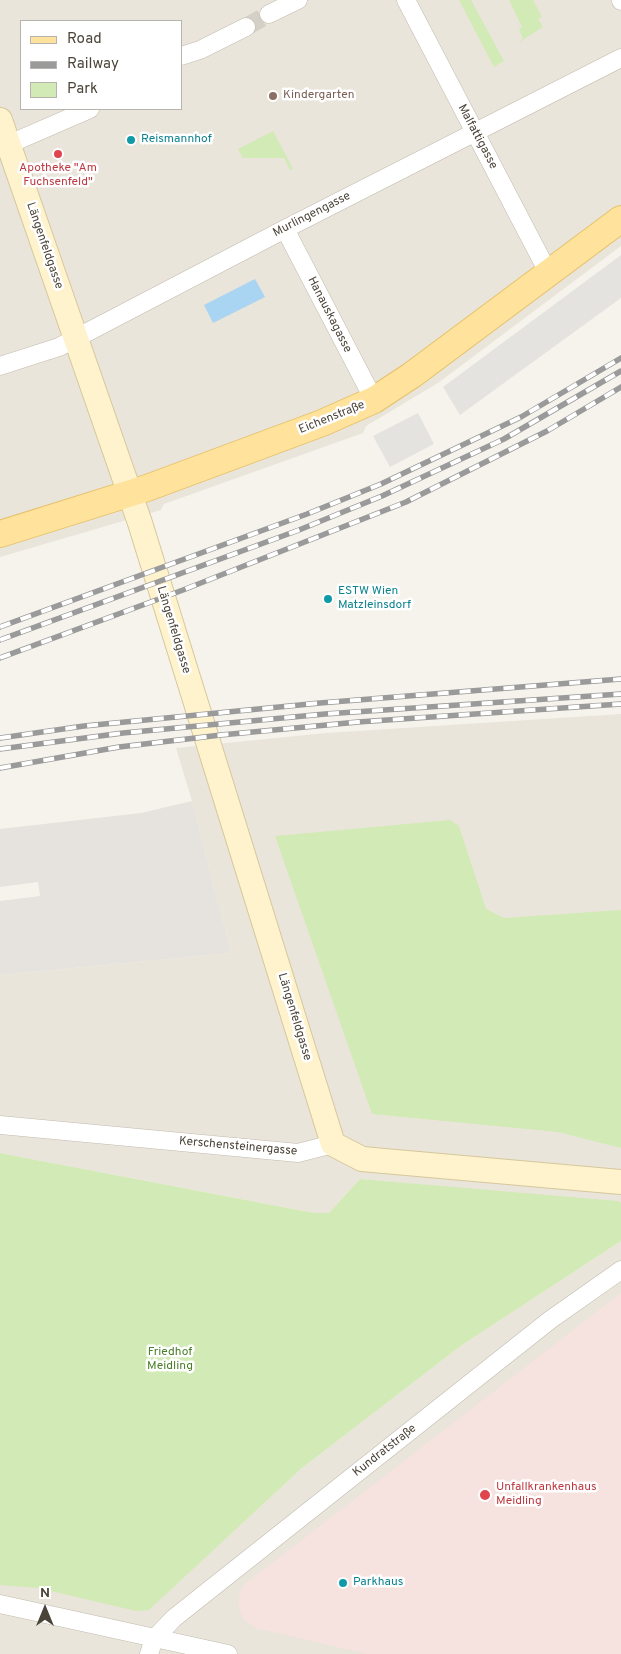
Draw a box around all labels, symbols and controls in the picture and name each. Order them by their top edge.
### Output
legend [20,20,182,110]
text: Road [67,30,102,49]
text: Railway [67,55,119,74]
text: Park [67,80,98,99]
place label: Kindergarten [283,89,354,103]
marker: Kindergarten [267,90,279,102]
street label: Malfattigasse [454,102,500,172]
place label: Reismannhof [141,133,212,147]
marker: Reismannhof [125,134,137,146]
marker: Apotheke "Am Fuchsenfeld" [52,148,64,160]
place label: Apotheke "Am Fuchsenfeld" [19,162,97,190]
street label: Murlingengasse [271,189,353,241]
street label: Längenfeldgasse [22,201,66,291]
street label: Hanauskagasse [304,275,354,355]
street label: Eichenstraße [297,398,367,438]
street label: Längenfeldgasse [153,584,193,676]
place label: ESTW Wien Matzleinsdorf [338,585,411,613]
marker: ESTW Wien Matzleinsdorf [322,593,334,605]
street label: Längenfeldgasse [274,971,314,1063]
street label: Kerschensteinergasse [178,1135,298,1159]
park label: Friedhof Meidling [147,1346,193,1374]
street label: Kundratstraße [350,1422,420,1480]
place label: Unfallkrankenhaus Meidling [496,1481,597,1509]
marker: Unfallkrankenhaus Meidling [478,1488,492,1502]
place label: Parkhaus [353,1576,403,1590]
marker: Parkhaus [337,1577,349,1589]
north arrow [20,1584,70,1634]
text: N [40,1585,50,1602]

